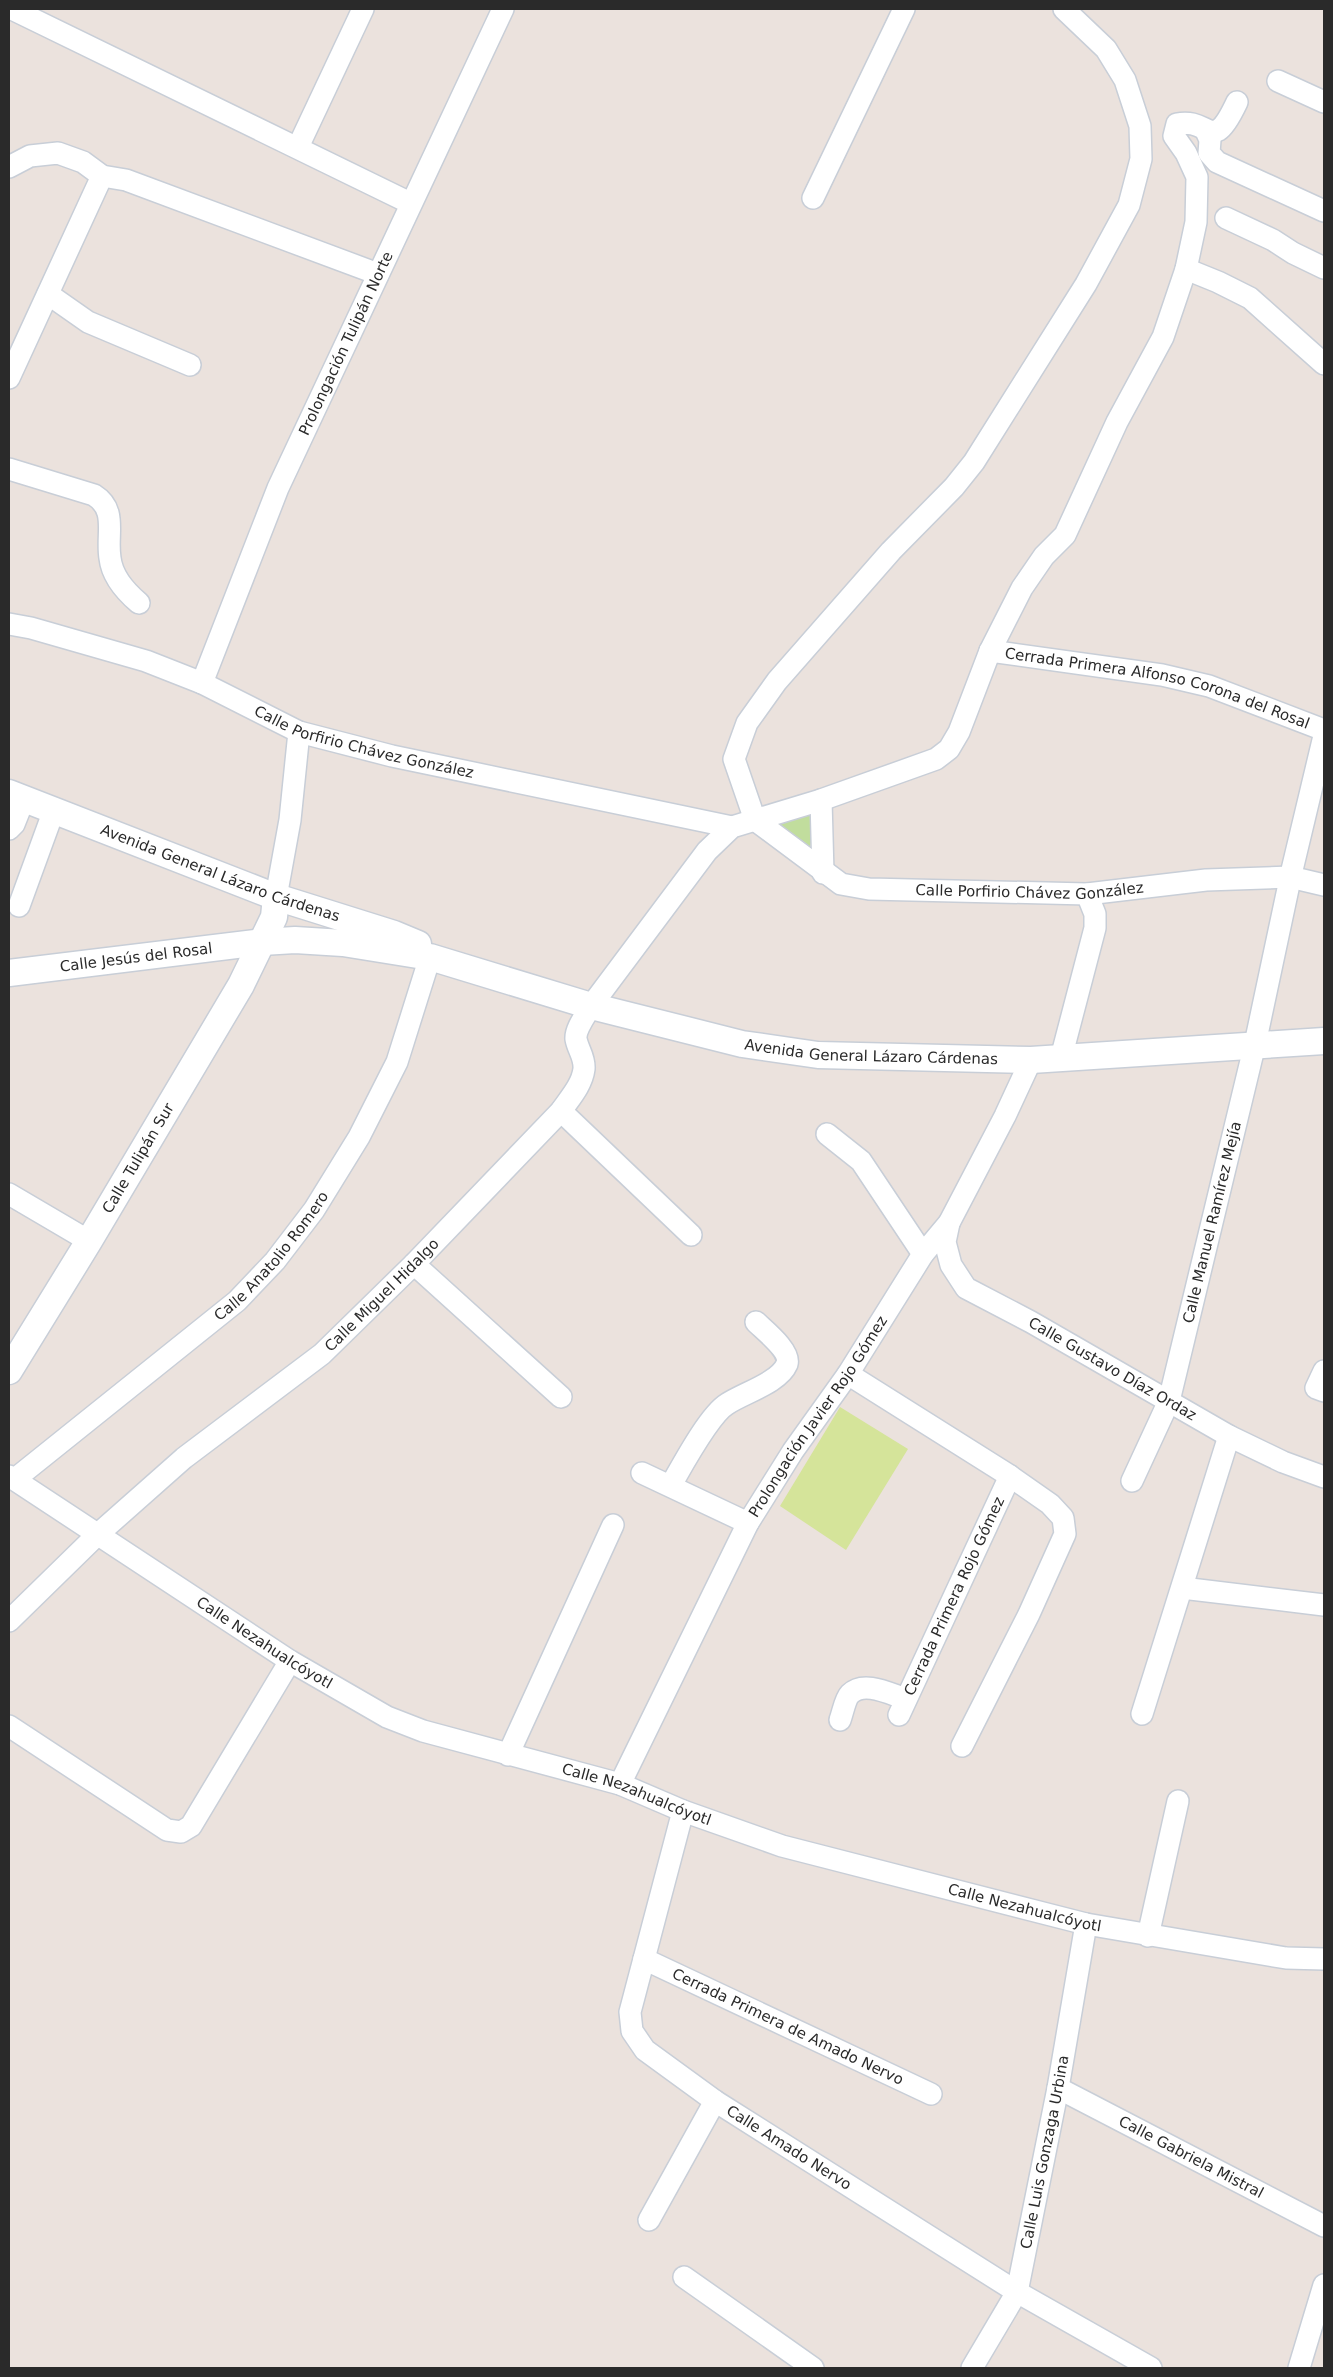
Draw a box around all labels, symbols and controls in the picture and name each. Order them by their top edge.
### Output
street label: Prolongación Tulipán Norte [295,249,397,438]
street label: Cerrada Primera Alfonso Corona del Rosal [1004,644,1312,733]
street label: Calle Porfirio Chávez González [251,702,475,782]
street label: Avenida General Lázaro Cárdenas [98,821,342,926]
street label: Calle Porfirio Chávez González [915,878,1145,903]
street label: Calle Jesús del Rosal [59,939,213,976]
street label: Avenida General Lázaro Cárdenas [744,1035,998,1068]
street label: Calle Tulipán Sur [99,1099,178,1217]
street label: Calle Manuel Ramírez Mejía [1179,1120,1245,1325]
street label: Calle Anatolio Romero [211,1188,332,1325]
street label: Calle Miguel Hidalgo [321,1235,443,1355]
street label: Prolongación Javier Rojo Gómez [745,1313,891,1521]
street label: Calle Gustavo Díaz Ordaz [1025,1313,1200,1424]
street label: Cerrada Primera Rojo Gómez [900,1494,1008,1699]
street label: Calle Nezahualcóyotl [193,1593,336,1692]
street label: Calle Nezahualcóyotl [560,1760,714,1829]
street label: Calle Nezahualcóyotl [946,1880,1103,1935]
street label: Cerrada Primera de Amado Nervo [669,1965,906,2089]
street label: Calle Luis Gonzaga Urbina [1017,2054,1072,2250]
street label: Calle Amado Nervo [723,2102,855,2194]
street label: Calle Gabriela Mistral [1116,2112,1267,2202]

